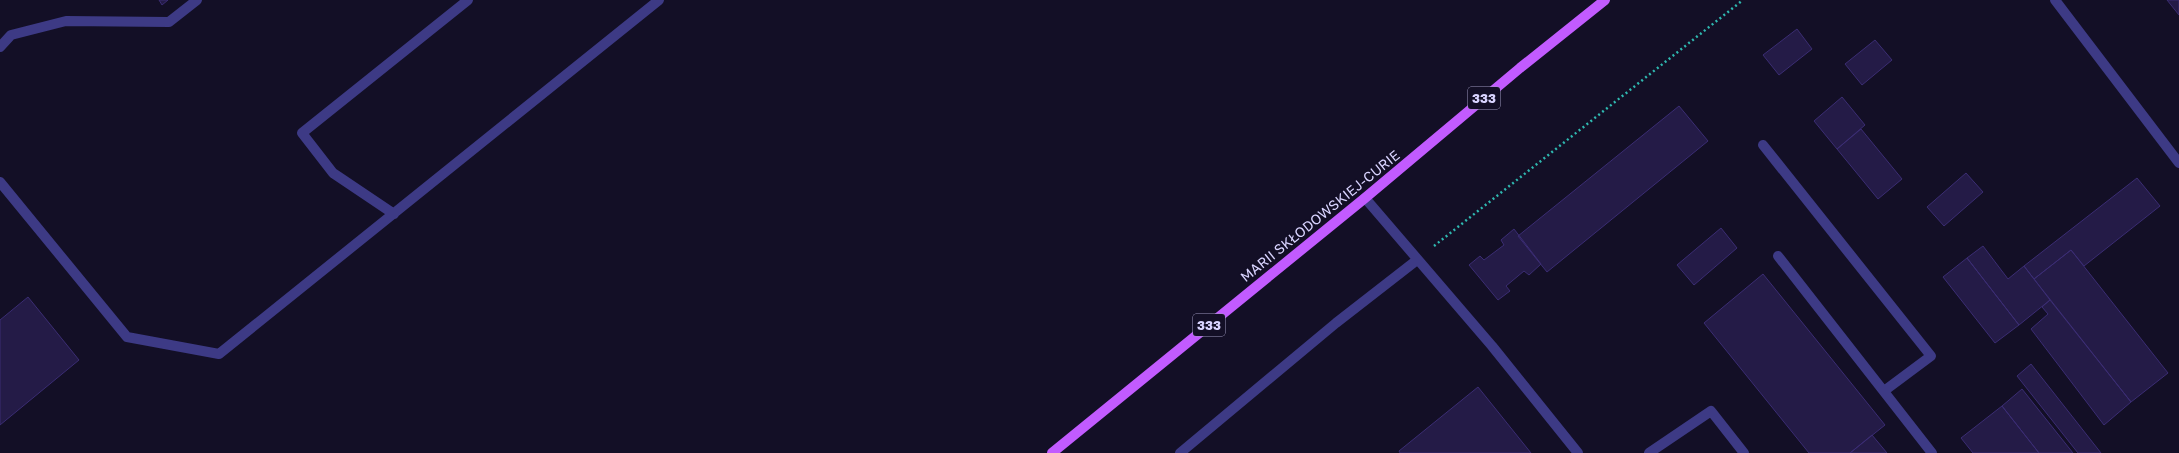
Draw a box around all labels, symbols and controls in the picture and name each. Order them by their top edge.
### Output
road number: 333 [1468,87,1500,109]
street label: MARII SKŁODOWSKIEJ-CURIE [1237,146,1403,285]
road number: 333 [1193,314,1225,336]

